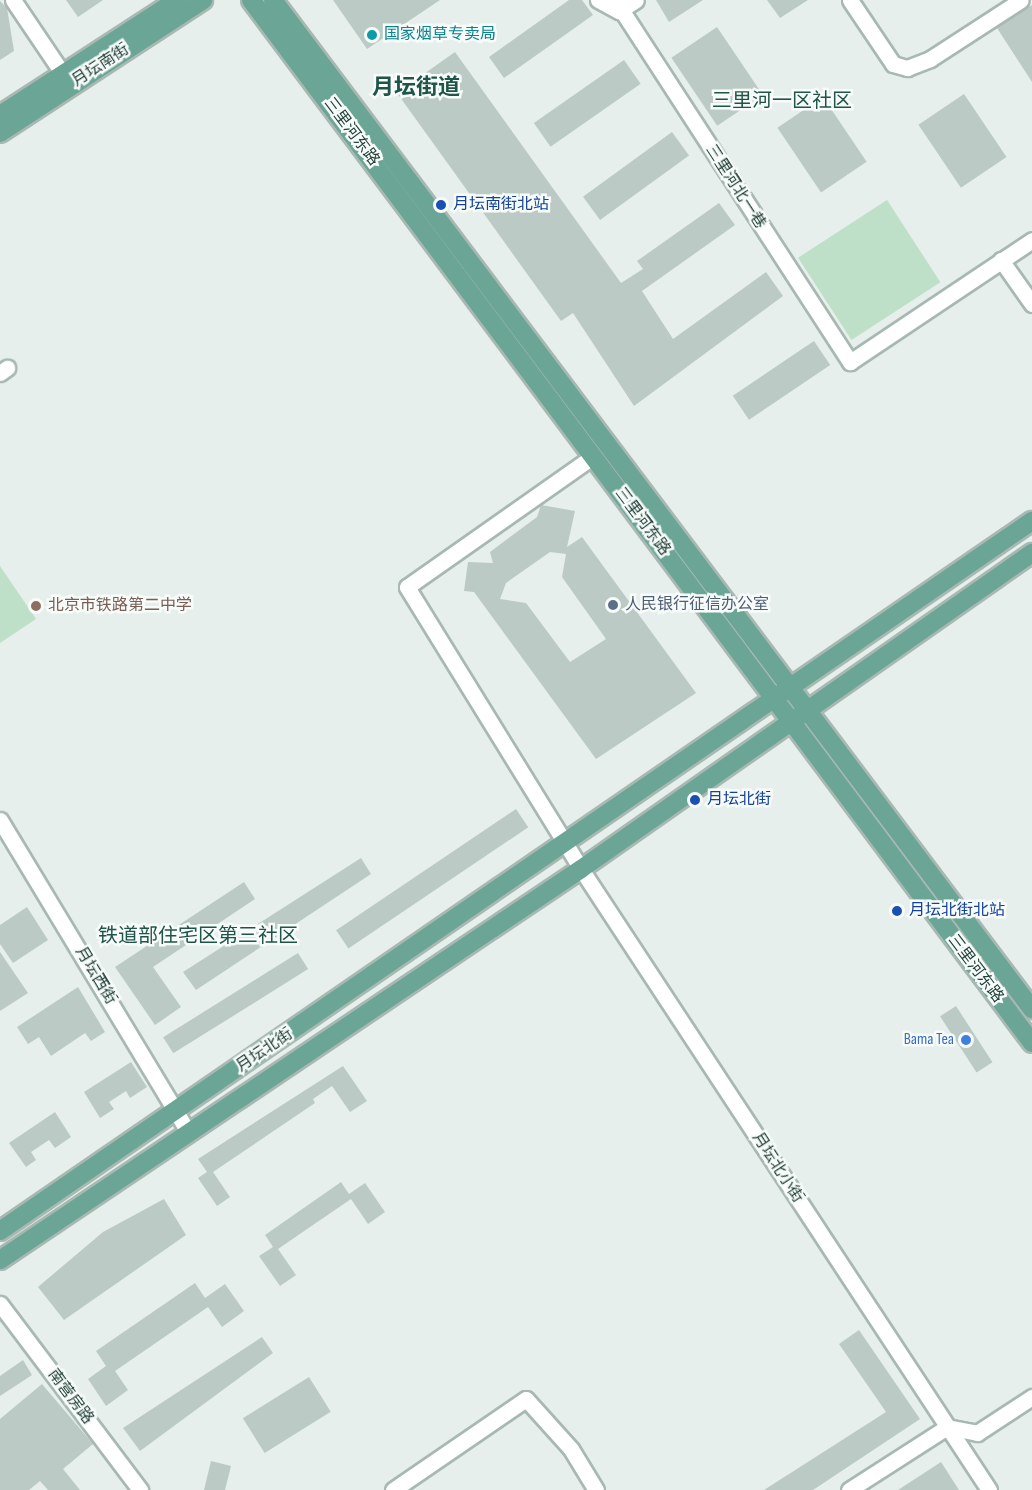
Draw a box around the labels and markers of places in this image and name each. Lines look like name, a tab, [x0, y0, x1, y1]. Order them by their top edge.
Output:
place label: 国家烟草专卖局	[384, 25, 496, 45]
marker: 国家烟草专卖局	[365, 28, 379, 42]
place label: 月坛南街北站	[453, 195, 549, 215]
marker: 月坛南街北站	[434, 198, 448, 212]
place label: 人民银行征信办公室	[625, 595, 769, 615]
place label: 北京市铁路第二中学	[48, 596, 192, 616]
marker: 人民银行征信办公室	[606, 598, 620, 612]
marker: 北京市铁路第二中学	[29, 599, 43, 613]
place label: 月坛北街	[707, 790, 771, 810]
marker: 月坛北街	[688, 793, 702, 807]
place label: 月坛北街北站	[909, 901, 1005, 921]
marker: 月坛北街北站	[890, 904, 904, 918]
place label: Bama Tea	[904, 1030, 954, 1050]
marker: Bama Tea	[959, 1033, 973, 1047]

